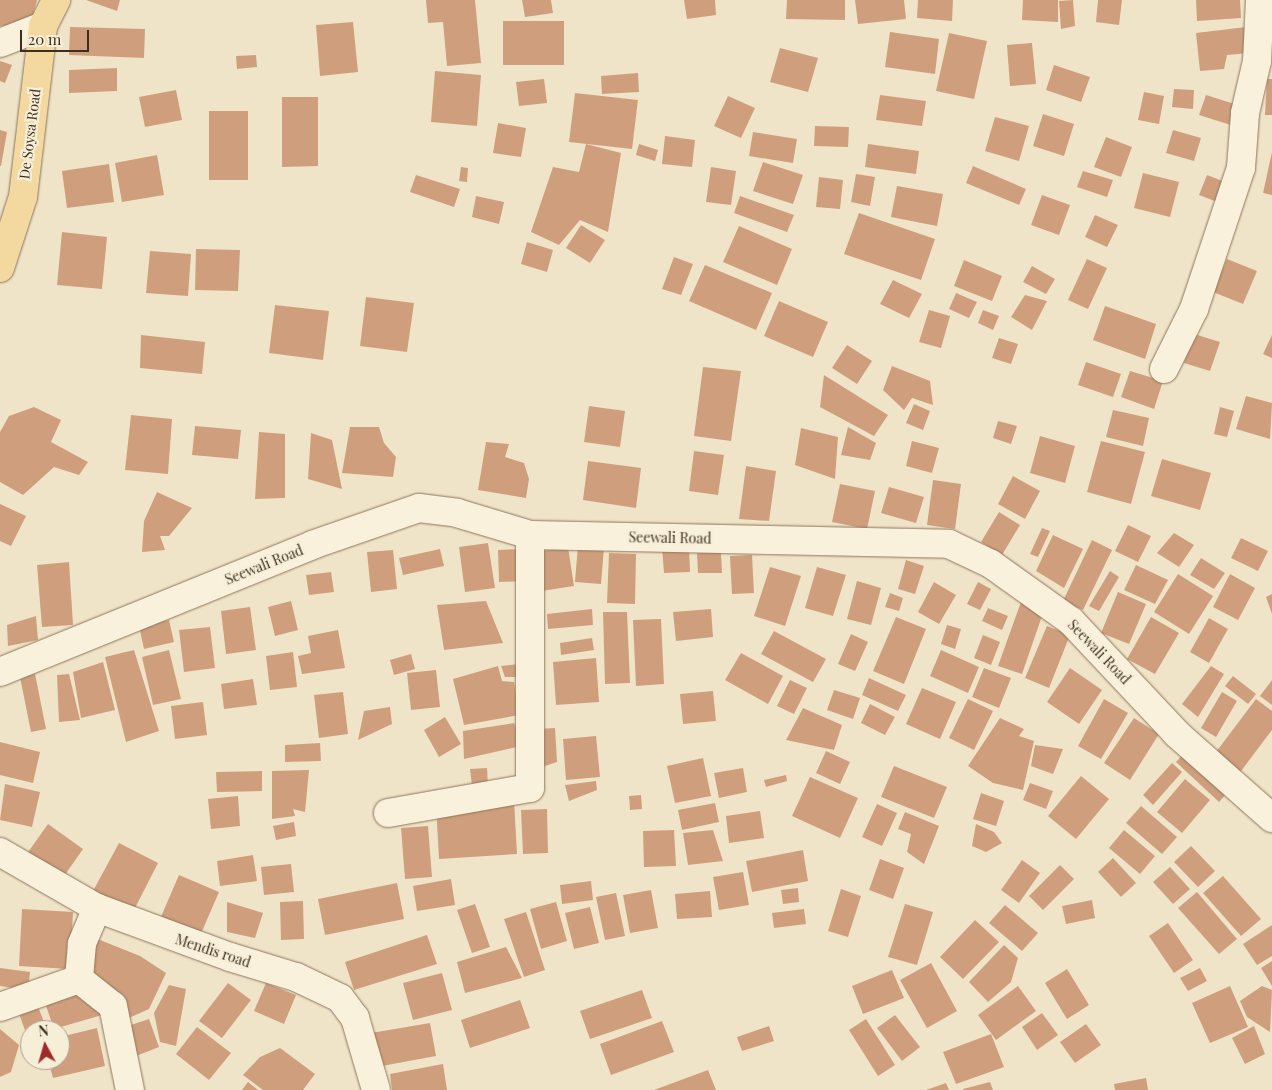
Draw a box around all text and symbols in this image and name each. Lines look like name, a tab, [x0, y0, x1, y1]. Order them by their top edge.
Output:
scale bar	[22, 20, 91, 52]
text: 20 m	[28, 29, 61, 49]
street label: De Soysa Road	[16, 88, 44, 180]
street label: Seewali Road	[628, 529, 712, 547]
street label: Seewali Road	[222, 542, 306, 588]
street label: Seewali Road	[1064, 616, 1134, 688]
street label: Mendis road	[173, 931, 253, 971]
north arrow	[20, 1020, 70, 1070]
text: N	[37, 1021, 49, 1041]

